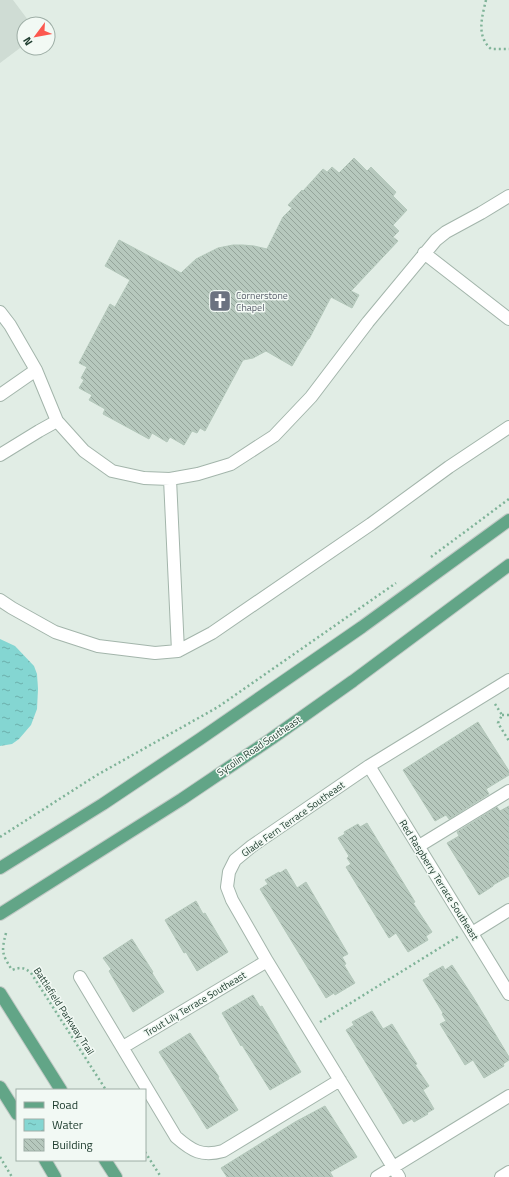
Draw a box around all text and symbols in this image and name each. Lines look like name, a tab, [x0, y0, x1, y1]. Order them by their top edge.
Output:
north arrow	[16, 16, 56, 56]
text: N	[19, 34, 36, 49]
church icon: Cornerstone Chapel	[207, 288, 233, 314]
place label: Cornerstone Chapel	[236, 288, 288, 315]
street label: Sycolin Road Southeast	[214, 712, 304, 780]
street label: Glade Fern Terrace Southeast	[238, 777, 348, 860]
street label: Red Raspberry Terrace Southeast	[396, 817, 483, 944]
street label: Battlefield Parkway Trail	[30, 964, 98, 1058]
street label: Trout Lily Terrace Southeast	[141, 967, 249, 1040]
legend	[16, 1089, 146, 1161]
text: Road	[52, 1095, 78, 1114]
text: Water	[52, 1115, 83, 1134]
text: Building	[52, 1135, 93, 1154]

